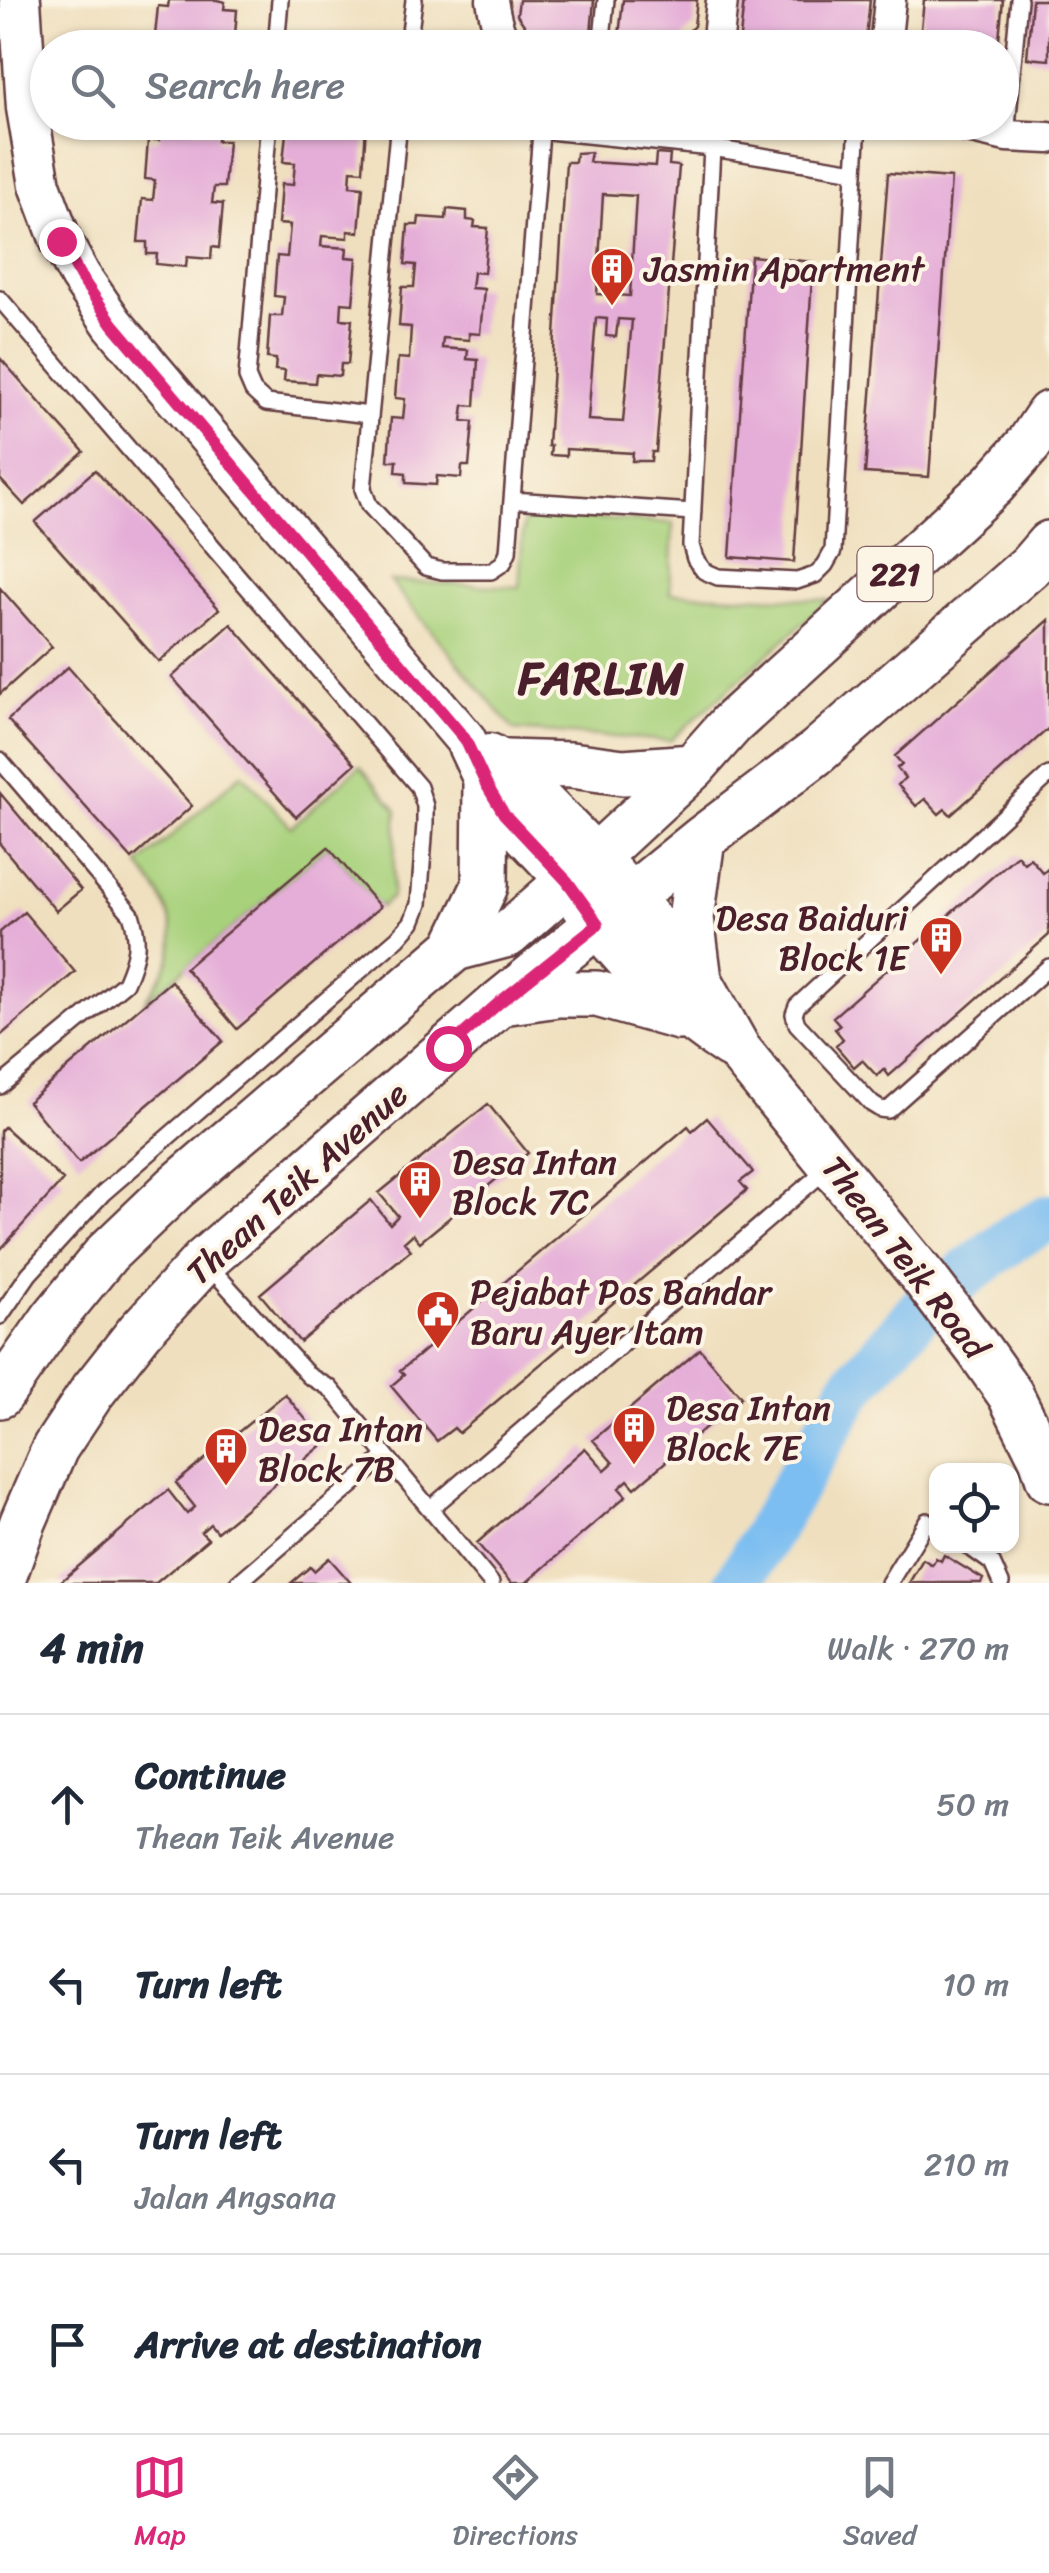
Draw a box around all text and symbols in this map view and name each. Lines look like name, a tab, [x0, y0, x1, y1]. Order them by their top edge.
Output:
search box	[30, 30, 1019, 140]
text: Search here	[145, 52, 345, 119]
icon: search	[65, 58, 120, 113]
route end	[39, 219, 85, 265]
place label: Jasmin Apartment	[643, 238, 926, 300]
building icon: Jasmin Apartment	[589, 246, 635, 307]
road number: 221	[858, 547, 932, 601]
district label: FARLIM	[517, 639, 686, 719]
place label: Desa Baiduri Block 1E	[715, 887, 911, 989]
building icon: Desa Baiduri Block 1E	[918, 915, 964, 976]
route start	[426, 1026, 472, 1072]
street label: Thean Teik Avenue	[171, 1065, 423, 1301]
place label: Desa Intan Block 7C	[452, 1131, 617, 1233]
street label: Thean Teik Road	[805, 1141, 1007, 1375]
building icon: Desa Intan Block 7C	[397, 1159, 443, 1220]
place label: Pejabat Pos Bandar Baru Ayer Itam	[470, 1261, 774, 1363]
public building icon: Pejabat Pos Bandar Baru Ayer Itam	[415, 1289, 461, 1350]
place label: Desa Intan Block 7E	[666, 1377, 831, 1479]
place label: Desa Intan Block 7B	[258, 1398, 423, 1500]
building icon: Desa Intan Block 7E	[611, 1405, 657, 1466]
building icon: Desa Intan Block 7B	[203, 1426, 249, 1487]
map controls	[929, 1463, 1019, 1553]
button: locate	[929, 1463, 1019, 1553]
text: 4 min	[40, 1611, 144, 1685]
text: Walk · 270 m	[827, 1620, 1009, 1677]
text: Continue	[135, 1742, 286, 1809]
text: 50 m	[936, 1776, 1009, 1833]
icon: ahead	[40, 1777, 95, 1832]
text: Thean Teik Avenue	[135, 1809, 395, 1866]
text: Turn left	[135, 1951, 281, 2018]
text: 10 m	[942, 1956, 1009, 2013]
icon: left	[40, 1957, 95, 2012]
text: Turn left	[135, 2102, 281, 2169]
text: 210 m	[924, 2136, 1009, 2193]
icon: left	[40, 2137, 95, 2192]
text: Jalan Angsana	[135, 2169, 336, 2226]
text: Arrive at destination	[135, 2311, 482, 2378]
icon: arrive	[40, 2317, 95, 2372]
tab: Map	[132, 2450, 187, 2559]
tab: Directions	[452, 2450, 578, 2559]
tab: Saved	[843, 2450, 917, 2559]

